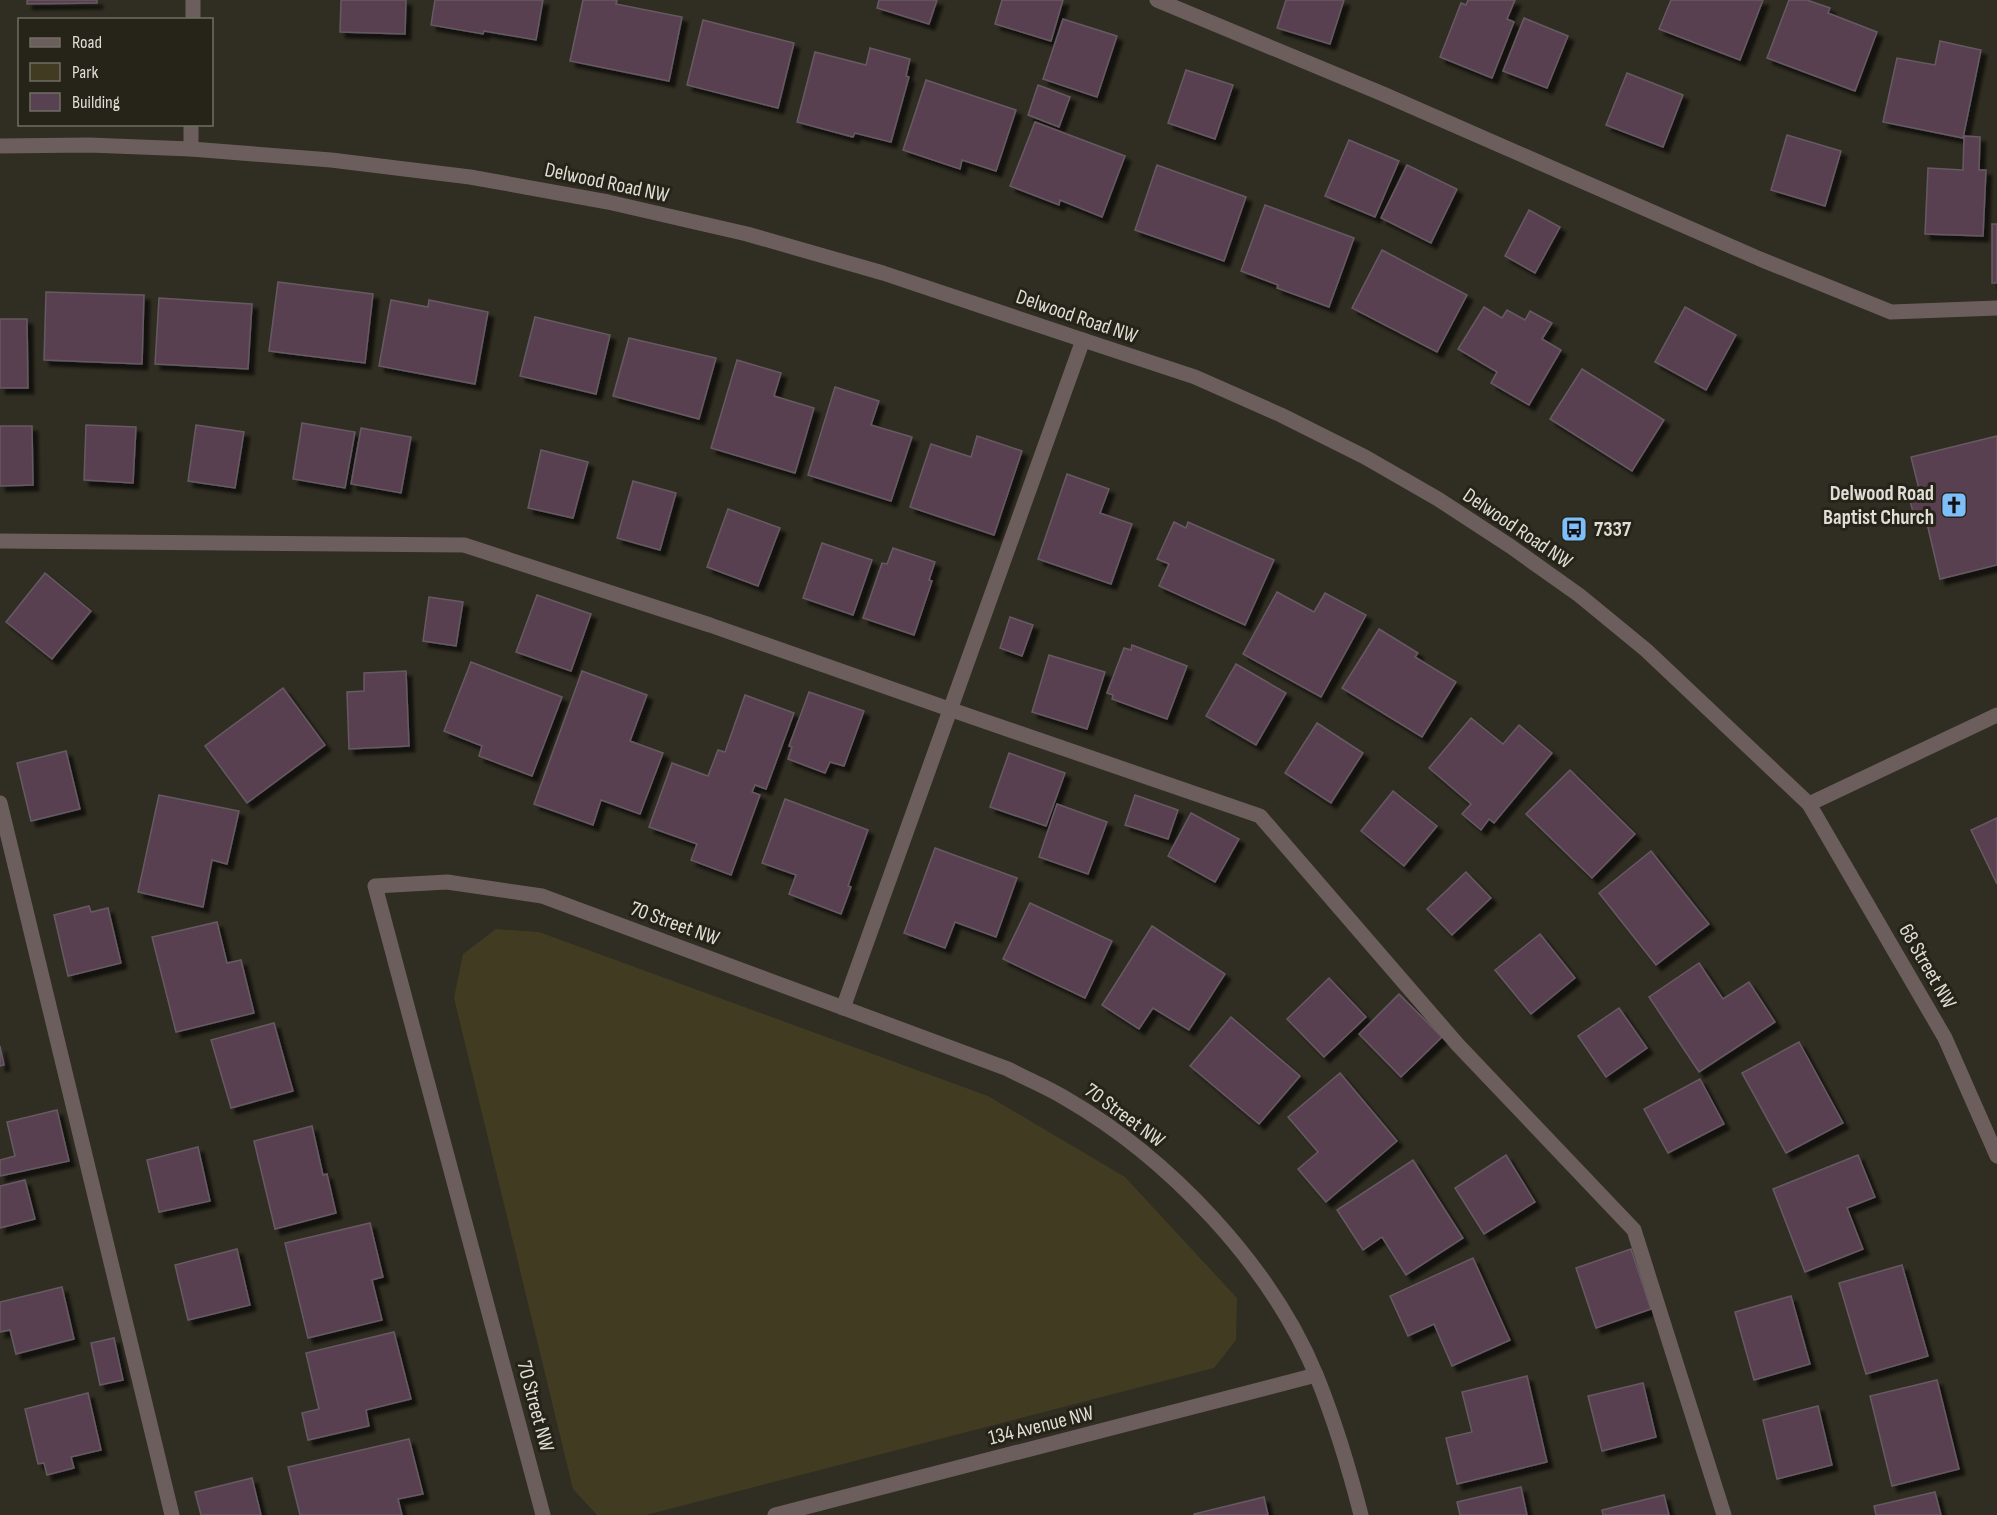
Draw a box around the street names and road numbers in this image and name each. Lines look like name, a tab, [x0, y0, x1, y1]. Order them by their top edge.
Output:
street label: Delwood Road NW	[542, 157, 672, 208]
street label: Delwood Road NW	[1013, 284, 1141, 349]
street label: Delwood Road NW	[1458, 483, 1577, 574]
street label: 70 Street NW	[627, 896, 723, 951]
street label: 68 Street NW	[1893, 919, 1962, 1013]
street label: 70 Street NW	[1080, 1078, 1170, 1153]
street label: 70 Street NW	[511, 1358, 560, 1455]
street label: 134 Avenue NW	[986, 1400, 1097, 1451]

